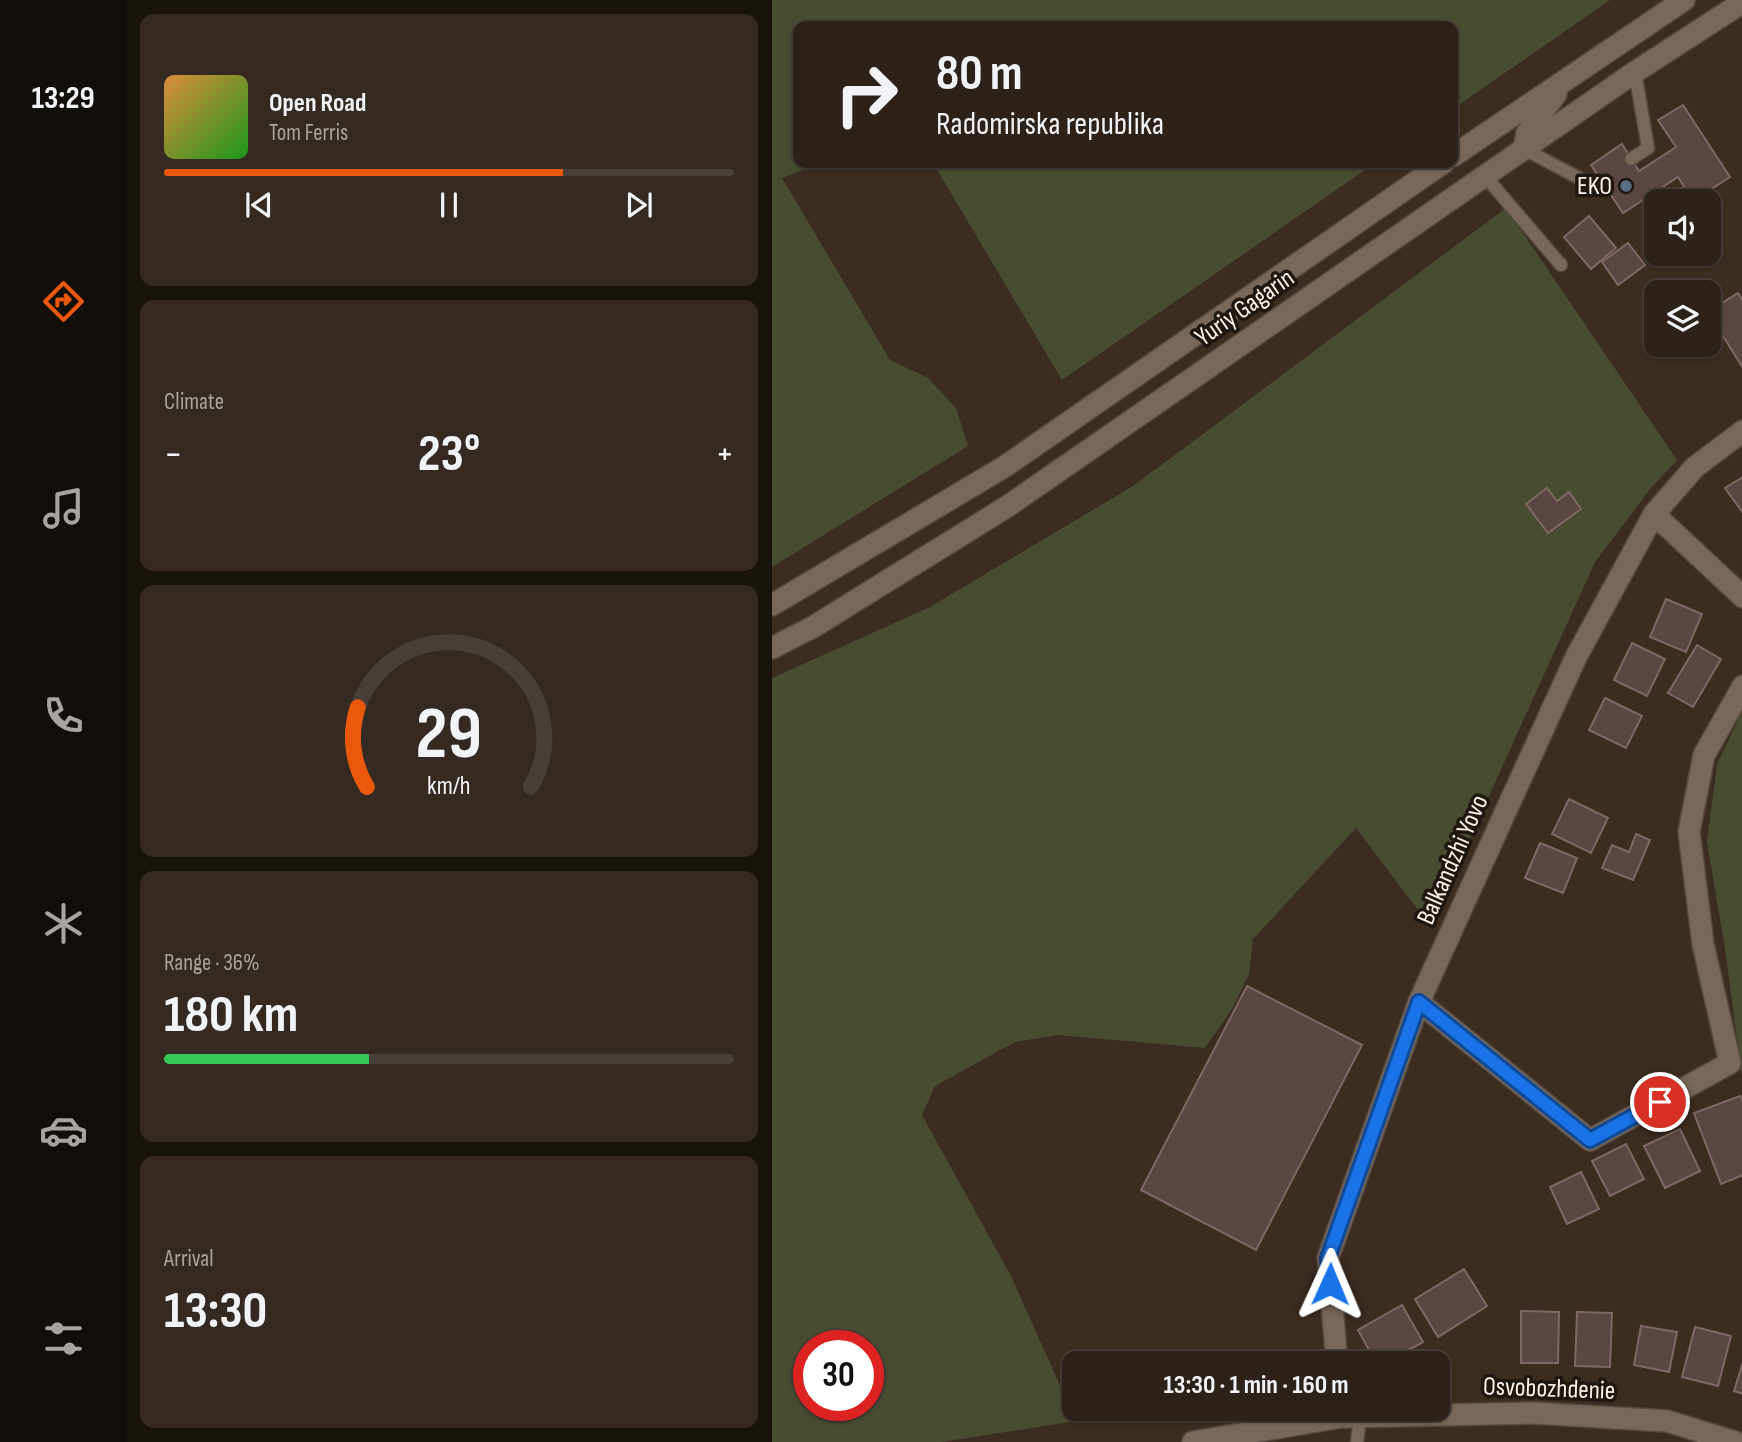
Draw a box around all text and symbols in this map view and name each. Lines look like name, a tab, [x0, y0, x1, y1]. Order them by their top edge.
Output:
text: 80 m	[936, 45, 1023, 104]
icon: right	[821, 49, 912, 140]
text: 13:29	[31, 79, 95, 118]
text: Open Road	[269, 88, 366, 119]
text: Radomirska republika	[936, 105, 1164, 144]
text: Tom Ferris	[269, 119, 348, 147]
place label: EKO	[1577, 171, 1612, 202]
marker: EKO	[1618, 178, 1634, 194]
icon: previous	[240, 186, 278, 224]
icon: pause	[430, 186, 468, 224]
icon: next	[620, 186, 658, 224]
map controls	[1644, 189, 1721, 357]
button: sound	[1644, 189, 1721, 266]
street label: Yuriy Gagarin	[1190, 263, 1300, 353]
icon: directions	[39, 277, 88, 326]
button: layers	[1644, 280, 1721, 357]
text: Climate	[164, 388, 224, 416]
text: 23°	[418, 423, 480, 486]
text: −	[164, 432, 183, 477]
text: +	[715, 432, 734, 477]
icon: music	[39, 484, 88, 533]
icon: phone	[39, 691, 88, 740]
text: 29	[416, 691, 482, 779]
text: km/h	[427, 771, 471, 802]
street label: Balkandzhi Yovo	[1411, 790, 1495, 930]
icon: climate	[39, 899, 88, 948]
text: Range · 36%	[164, 949, 260, 977]
text: 180 km	[164, 984, 298, 1047]
pin	[1630, 1072, 1690, 1132]
icon: arrive	[1641, 1083, 1679, 1121]
icon: car	[39, 1106, 88, 1155]
text: Arrival	[164, 1245, 213, 1273]
position arrow	[1293, 1247, 1367, 1321]
text: 13:30	[164, 1280, 267, 1343]
icon: filters	[39, 1314, 88, 1363]
speed limit sign: 30	[793, 1330, 884, 1421]
text: 13:30 · 1 min · 160 m	[1164, 1370, 1348, 1401]
street label: Osvobozhdenie	[1482, 1371, 1616, 1407]

